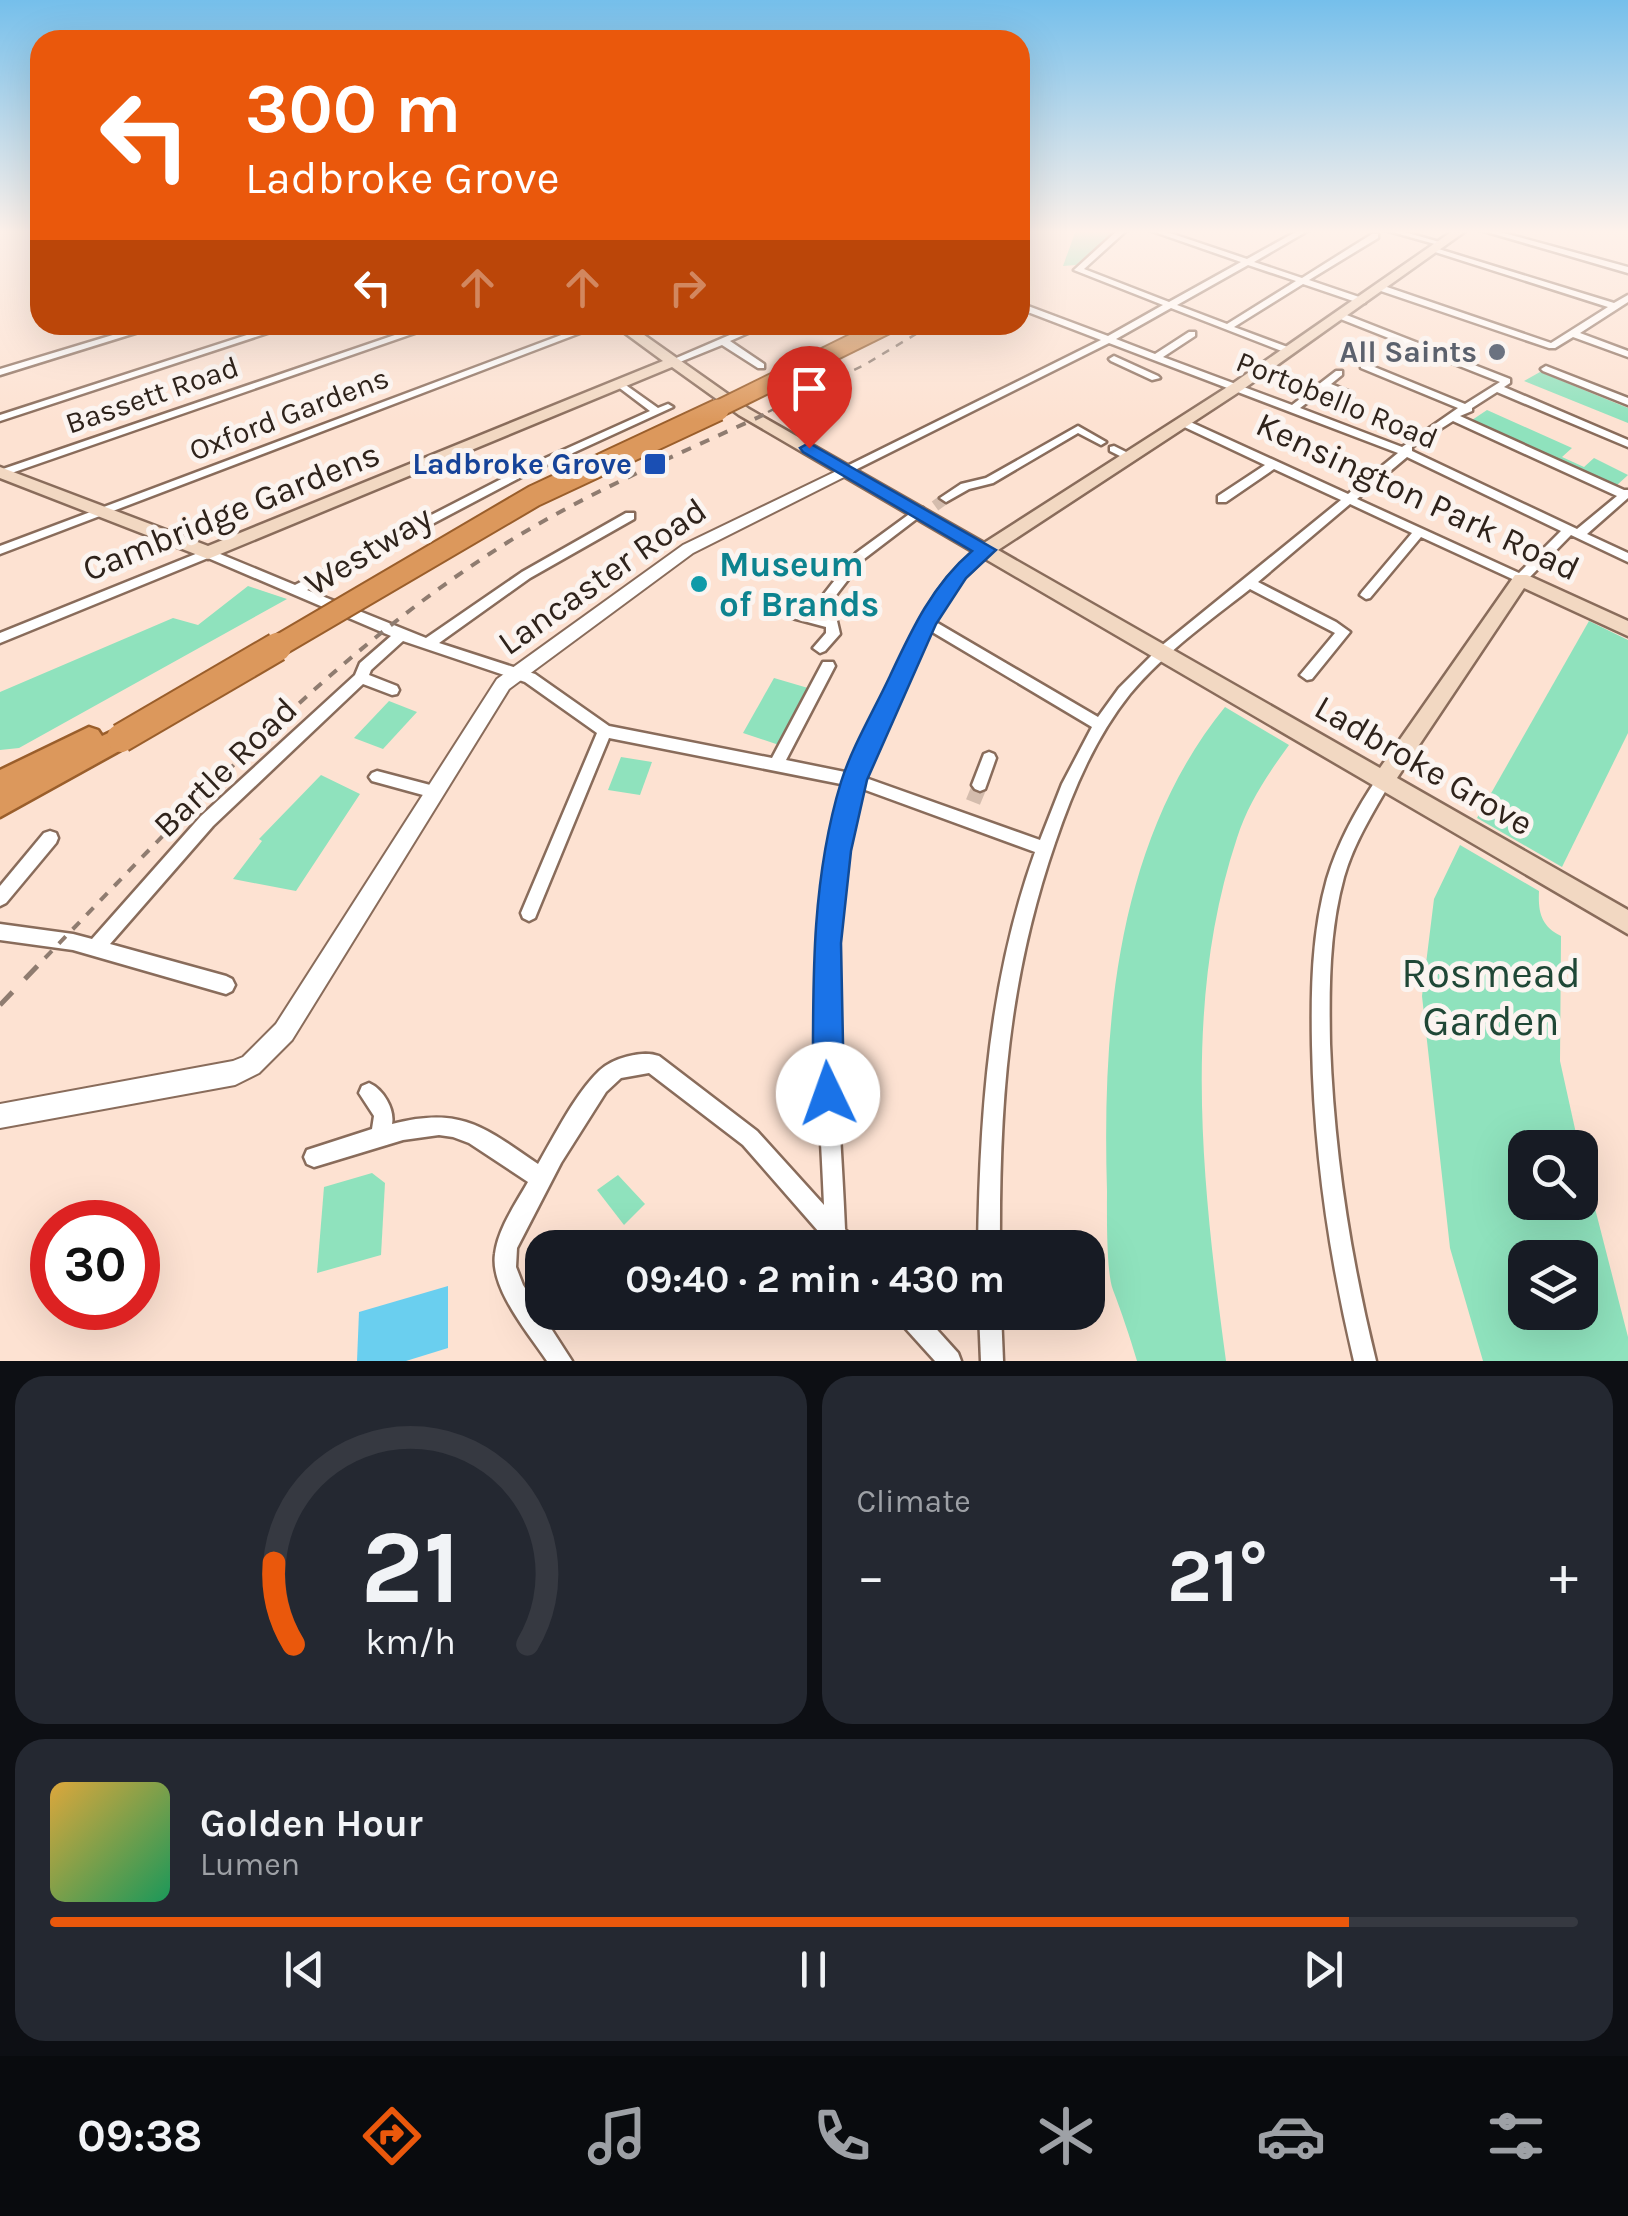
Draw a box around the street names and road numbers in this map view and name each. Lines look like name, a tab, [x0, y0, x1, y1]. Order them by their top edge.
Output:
street label: Portobello Road	[1231, 343, 1443, 457]
street label: Bassett Road	[61, 349, 243, 441]
street label: Oxford Gardens	[184, 359, 394, 469]
street label: Kensington Park Road	[1250, 404, 1586, 589]
street label: Cambridge Gardens	[77, 433, 386, 590]
street label: Lancaster Road	[490, 489, 714, 664]
street label: Westway	[297, 497, 439, 604]
street label: Ladbroke Grove	[1308, 686, 1540, 844]
street label: Bartle Road	[145, 689, 306, 846]

